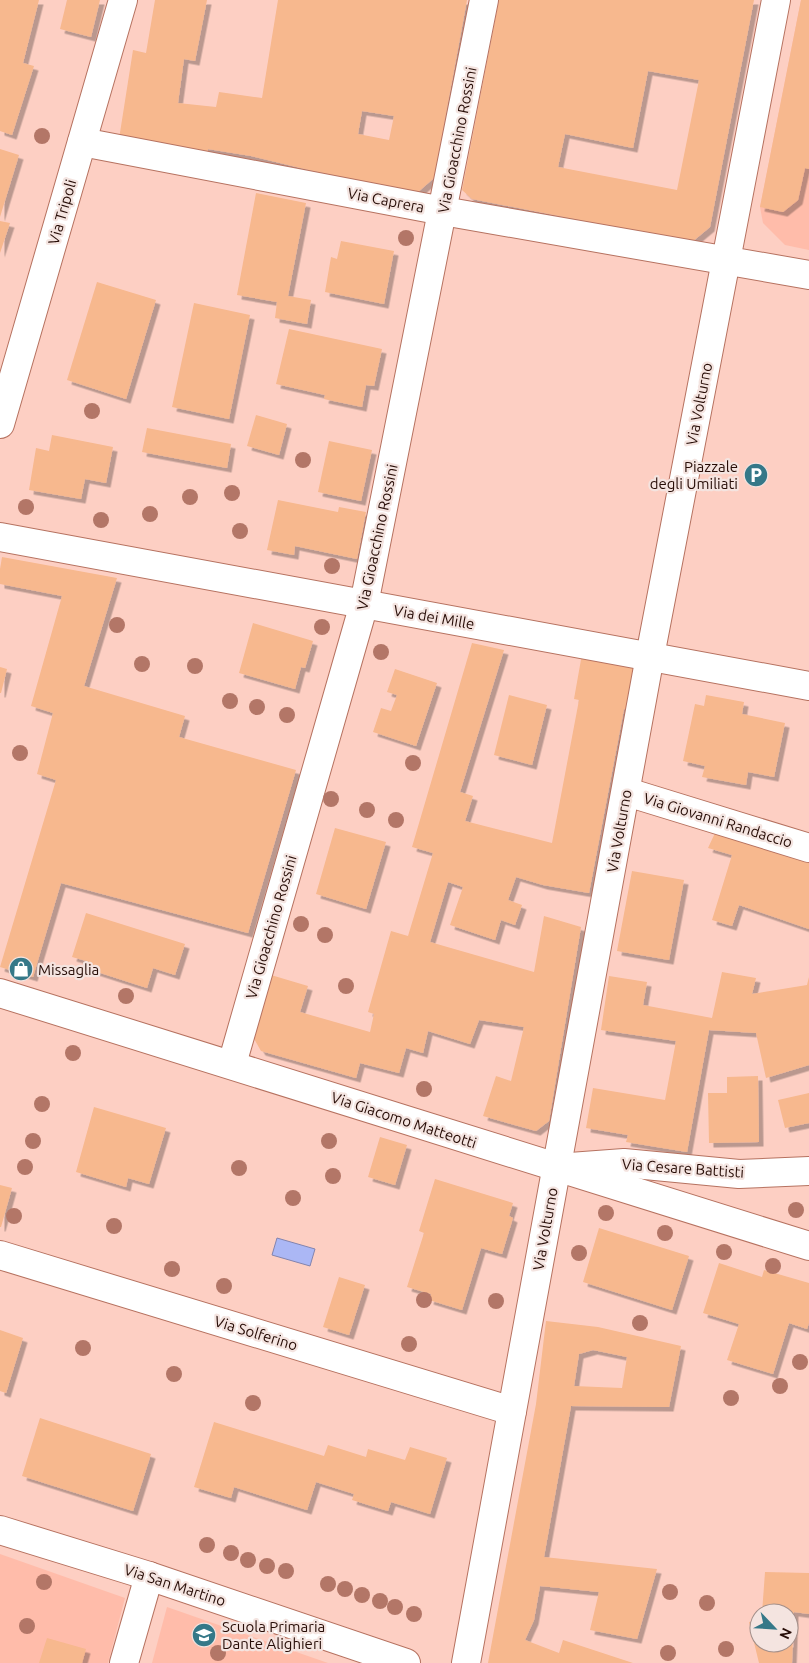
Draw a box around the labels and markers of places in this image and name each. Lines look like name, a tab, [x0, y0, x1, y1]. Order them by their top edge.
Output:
place label: Piazzale degli Umiliati	[650, 458, 738, 492]
parking icon: Piazzale degli Umiliati	[743, 462, 769, 488]
shop icon: Missaglia	[8, 956, 34, 982]
place label: Missaglia	[38, 961, 99, 978]
place label: Scuola Primaria Dante Alighieri	[222, 1618, 325, 1652]
school or university icon: Scuola Primaria Dante Alighieri	[191, 1622, 217, 1648]

